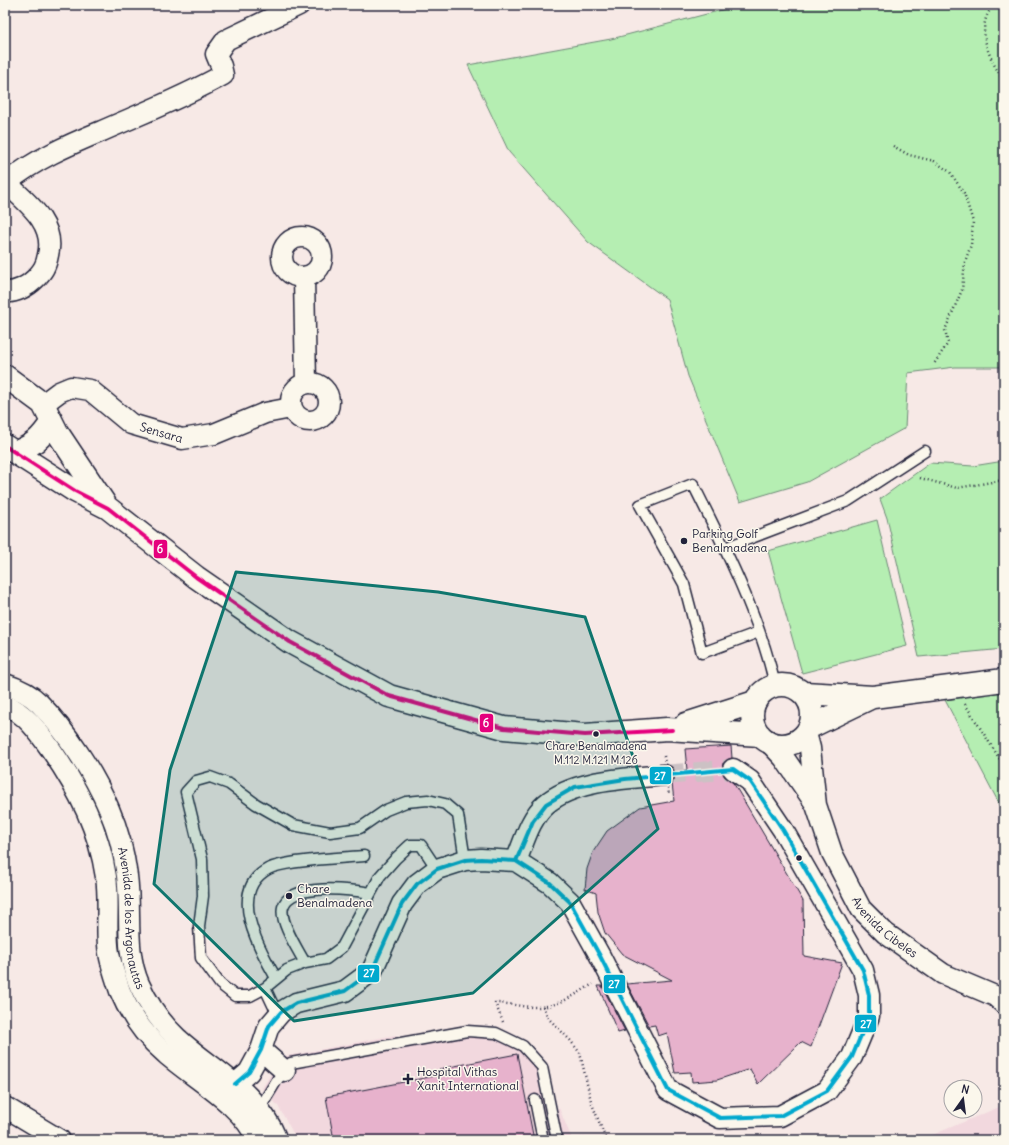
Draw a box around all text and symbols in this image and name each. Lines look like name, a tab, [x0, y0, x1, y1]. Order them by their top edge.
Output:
street label: Sensara	[138, 419, 185, 446]
place label: Parking Golf Benalmadena	[692, 526, 768, 555]
marker: Parking Golf Benalmadena	[679, 536, 689, 546]
line badge: 6	[153, 539, 168, 559]
text: 6	[157, 542, 163, 556]
line badge: 6	[479, 713, 494, 733]
text: 6	[483, 716, 489, 730]
marker: Chare Benalmadena M.112 M.121 M.126	[591, 729, 601, 739]
place label: Chare Benalmadena M.112 M.121 M.126	[545, 739, 647, 767]
line badge: 27	[649, 766, 672, 785]
text: 27	[654, 769, 666, 783]
street label: Avenida de los Argonautas	[115, 845, 148, 991]
unlabelled marker	[794, 853, 804, 863]
place label: Chare Benalmadena	[297, 881, 373, 910]
marker: Chare Benalmadena	[284, 891, 294, 901]
street label: Avenida Cibeles	[849, 894, 921, 961]
line badge: 27	[357, 964, 380, 983]
text: 27	[363, 966, 375, 980]
line badge: 27	[603, 974, 626, 994]
text: 27	[608, 977, 620, 991]
line badge: 27	[854, 1014, 877, 1033]
text: 27	[860, 1017, 872, 1031]
place label: Hospital Vithas Xanit International	[417, 1064, 519, 1093]
marker: Hospital Vithas Xanit International	[402, 1073, 414, 1085]
north arrow	[943, 1079, 983, 1119]
text: N	[960, 1082, 971, 1097]

